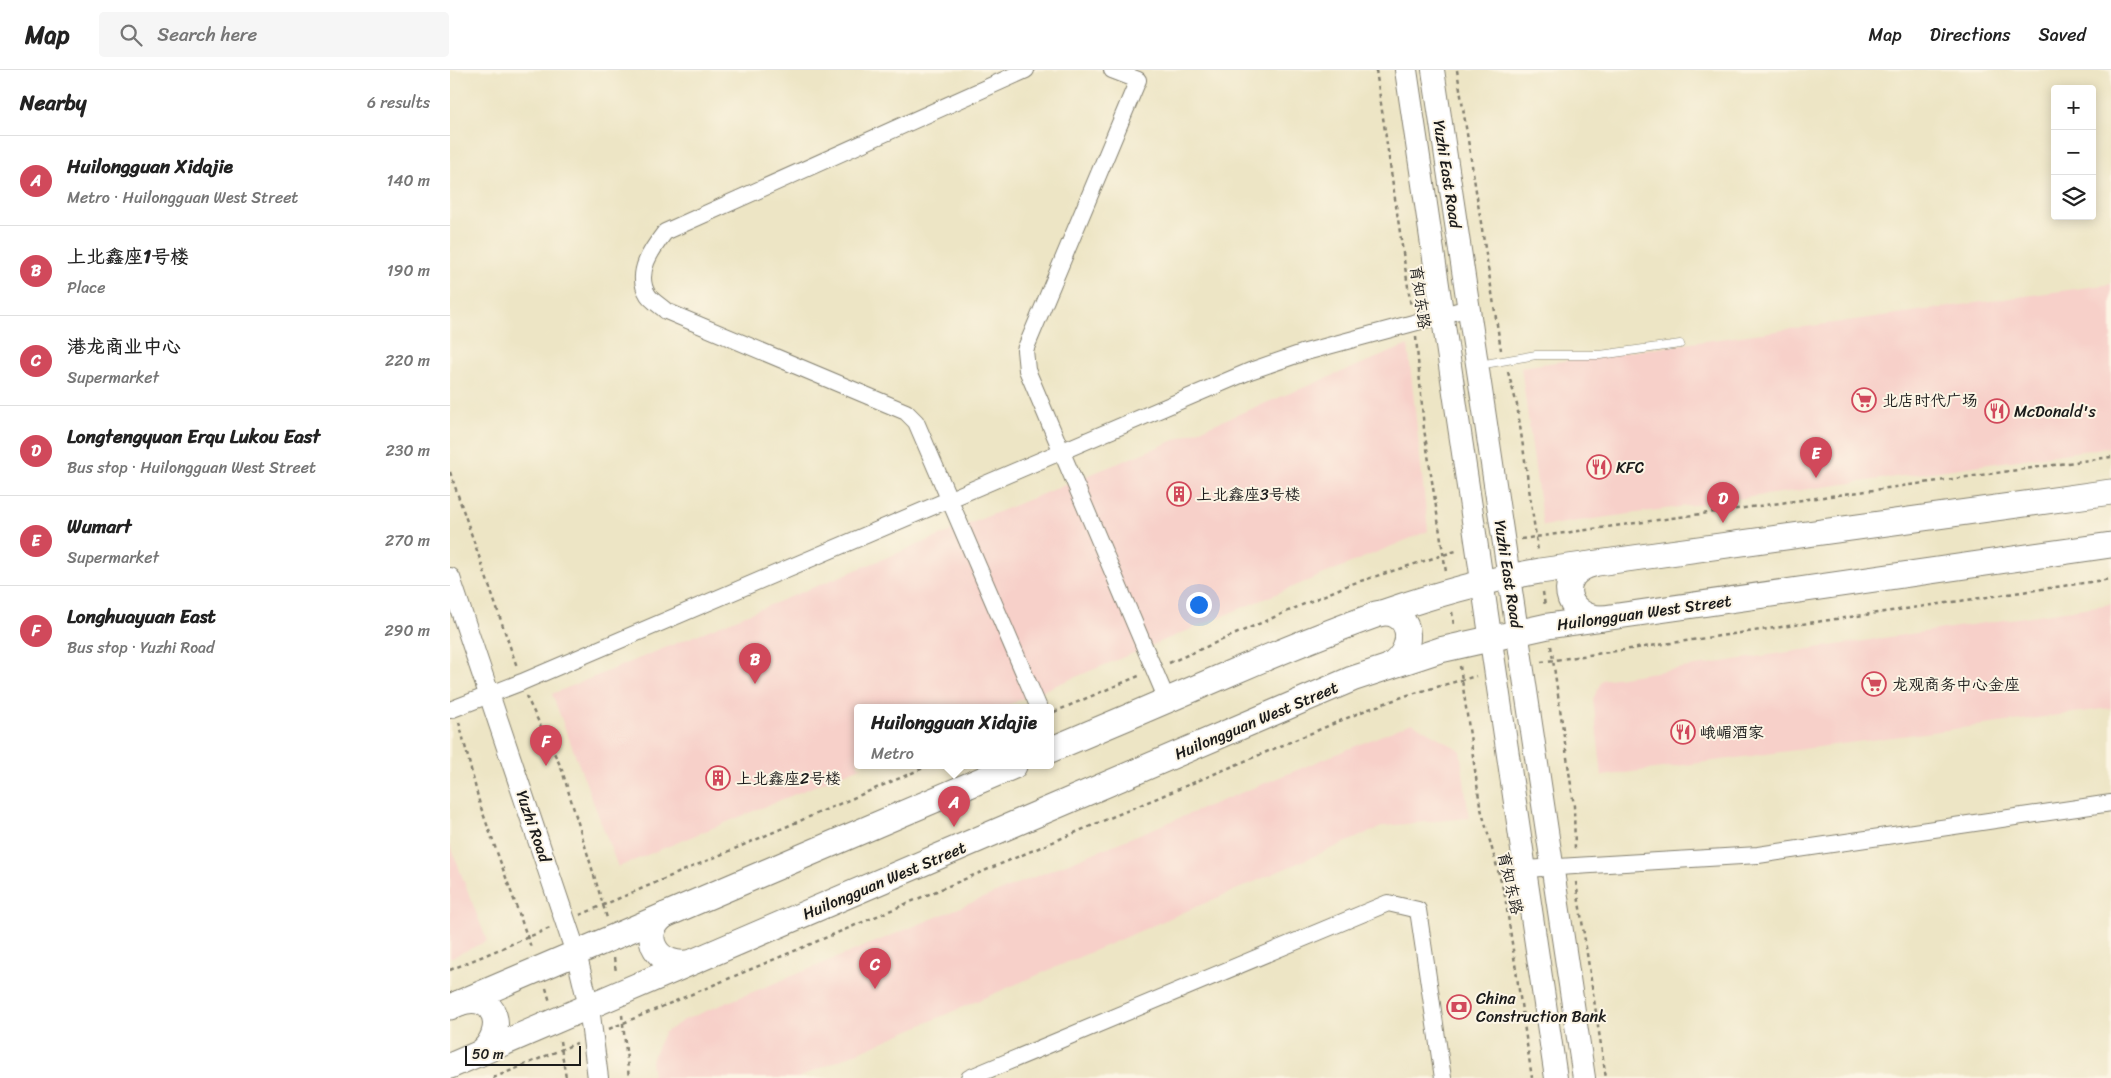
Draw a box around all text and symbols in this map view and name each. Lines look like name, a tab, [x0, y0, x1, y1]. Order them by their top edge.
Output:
search box	[99, 12, 449, 57]
text: Map	[25, 14, 69, 56]
text: Search here	[157, 18, 257, 51]
text: Map	[1869, 19, 1902, 51]
text: Directions	[1930, 19, 2011, 51]
text: Saved	[2039, 19, 2086, 51]
icon: search	[117, 21, 145, 49]
text: Nearby	[20, 84, 86, 122]
map controls	[2051, 85, 2096, 220]
button: +	[2051, 85, 2096, 130]
text: 6 results	[367, 88, 430, 117]
street label: Yuzhi East Road	[1425, 118, 1471, 232]
button: −	[2051, 130, 2096, 175]
text: Huilongguan Xidajie	[67, 150, 233, 183]
text: A	[31, 166, 41, 195]
text: 140 m	[387, 166, 430, 195]
button: layers	[2051, 175, 2096, 220]
text: Metro · Huilongguan West Street	[67, 183, 298, 212]
text: 上北鑫座1号楼	[67, 240, 189, 273]
text: B	[31, 256, 41, 285]
text: 190 m	[387, 256, 430, 285]
street label: 育知东路	[1402, 263, 1439, 331]
text: Place	[67, 273, 106, 302]
text: 港龙商业中心	[67, 330, 181, 363]
text: C	[31, 346, 41, 375]
text: 220 m	[385, 346, 430, 375]
text: Supermarket	[67, 363, 159, 392]
place label: 北店时代广场	[1882, 386, 1978, 415]
supermarket icon: 北店时代广场	[1851, 387, 1877, 413]
place label: McDonald's	[2014, 397, 2096, 426]
restaurant icon: McDonald's	[1984, 398, 2010, 424]
text: Longtengyuan Erqu Lukou East	[67, 420, 320, 453]
text: D	[31, 436, 41, 465]
text: 230 m	[385, 436, 430, 465]
pin: E	[1800, 437, 1832, 478]
text: Bus stop · Huilongguan West Street	[67, 453, 316, 482]
place label: KFC	[1616, 453, 1644, 482]
restaurant icon: KFC	[1586, 454, 1612, 480]
place label: 上北鑫座3号楼	[1196, 480, 1301, 509]
building icon: 上北鑫座3号楼	[1166, 481, 1192, 507]
pin: D	[1707, 482, 1739, 523]
text: Wumart	[67, 510, 131, 543]
street label: Yuzhi East Road	[1486, 518, 1532, 632]
text: E	[32, 526, 40, 555]
text: 270 m	[385, 526, 430, 555]
text: Supermarket	[67, 543, 159, 572]
street label: Huilongguan West Street	[1555, 586, 1733, 639]
your location	[1186, 592, 1212, 618]
text: Longhuayuan East	[67, 600, 216, 633]
text: F	[32, 616, 40, 645]
text: 290 m	[384, 616, 430, 645]
text: Bus stop · Yuzhi Road	[67, 633, 215, 662]
pin: B	[739, 643, 771, 684]
place label: 龙观商务中心金座	[1892, 670, 2020, 699]
supermarket icon: 龙观商务中心金座	[1861, 671, 1887, 697]
street label: Huilongguan West Street	[1170, 673, 1343, 768]
popup	[854, 704, 1054, 769]
text: Huilongguan Xidajie	[871, 706, 1037, 739]
place label: 峨嵋酒家	[1700, 718, 1764, 747]
restaurant icon: 峨嵋酒家	[1670, 719, 1696, 745]
pin: F	[530, 725, 562, 766]
text: Metro	[871, 739, 914, 768]
place label: 上北鑫座2号楼	[736, 764, 841, 793]
building icon: 上北鑫座2号楼	[705, 765, 731, 791]
street label: Yuzhi Road	[508, 786, 560, 868]
pin: A	[938, 786, 970, 827]
street label: Huilongguan West Street	[798, 833, 971, 928]
street label: 育知东路	[1489, 849, 1532, 918]
pin: C	[859, 948, 891, 989]
place label: China Construction Bank	[1476, 984, 1607, 1031]
bank icon: China Construction Bank	[1446, 994, 1472, 1020]
text: 50 m	[472, 1042, 504, 1067]
scale bar	[465, 1043, 581, 1066]

